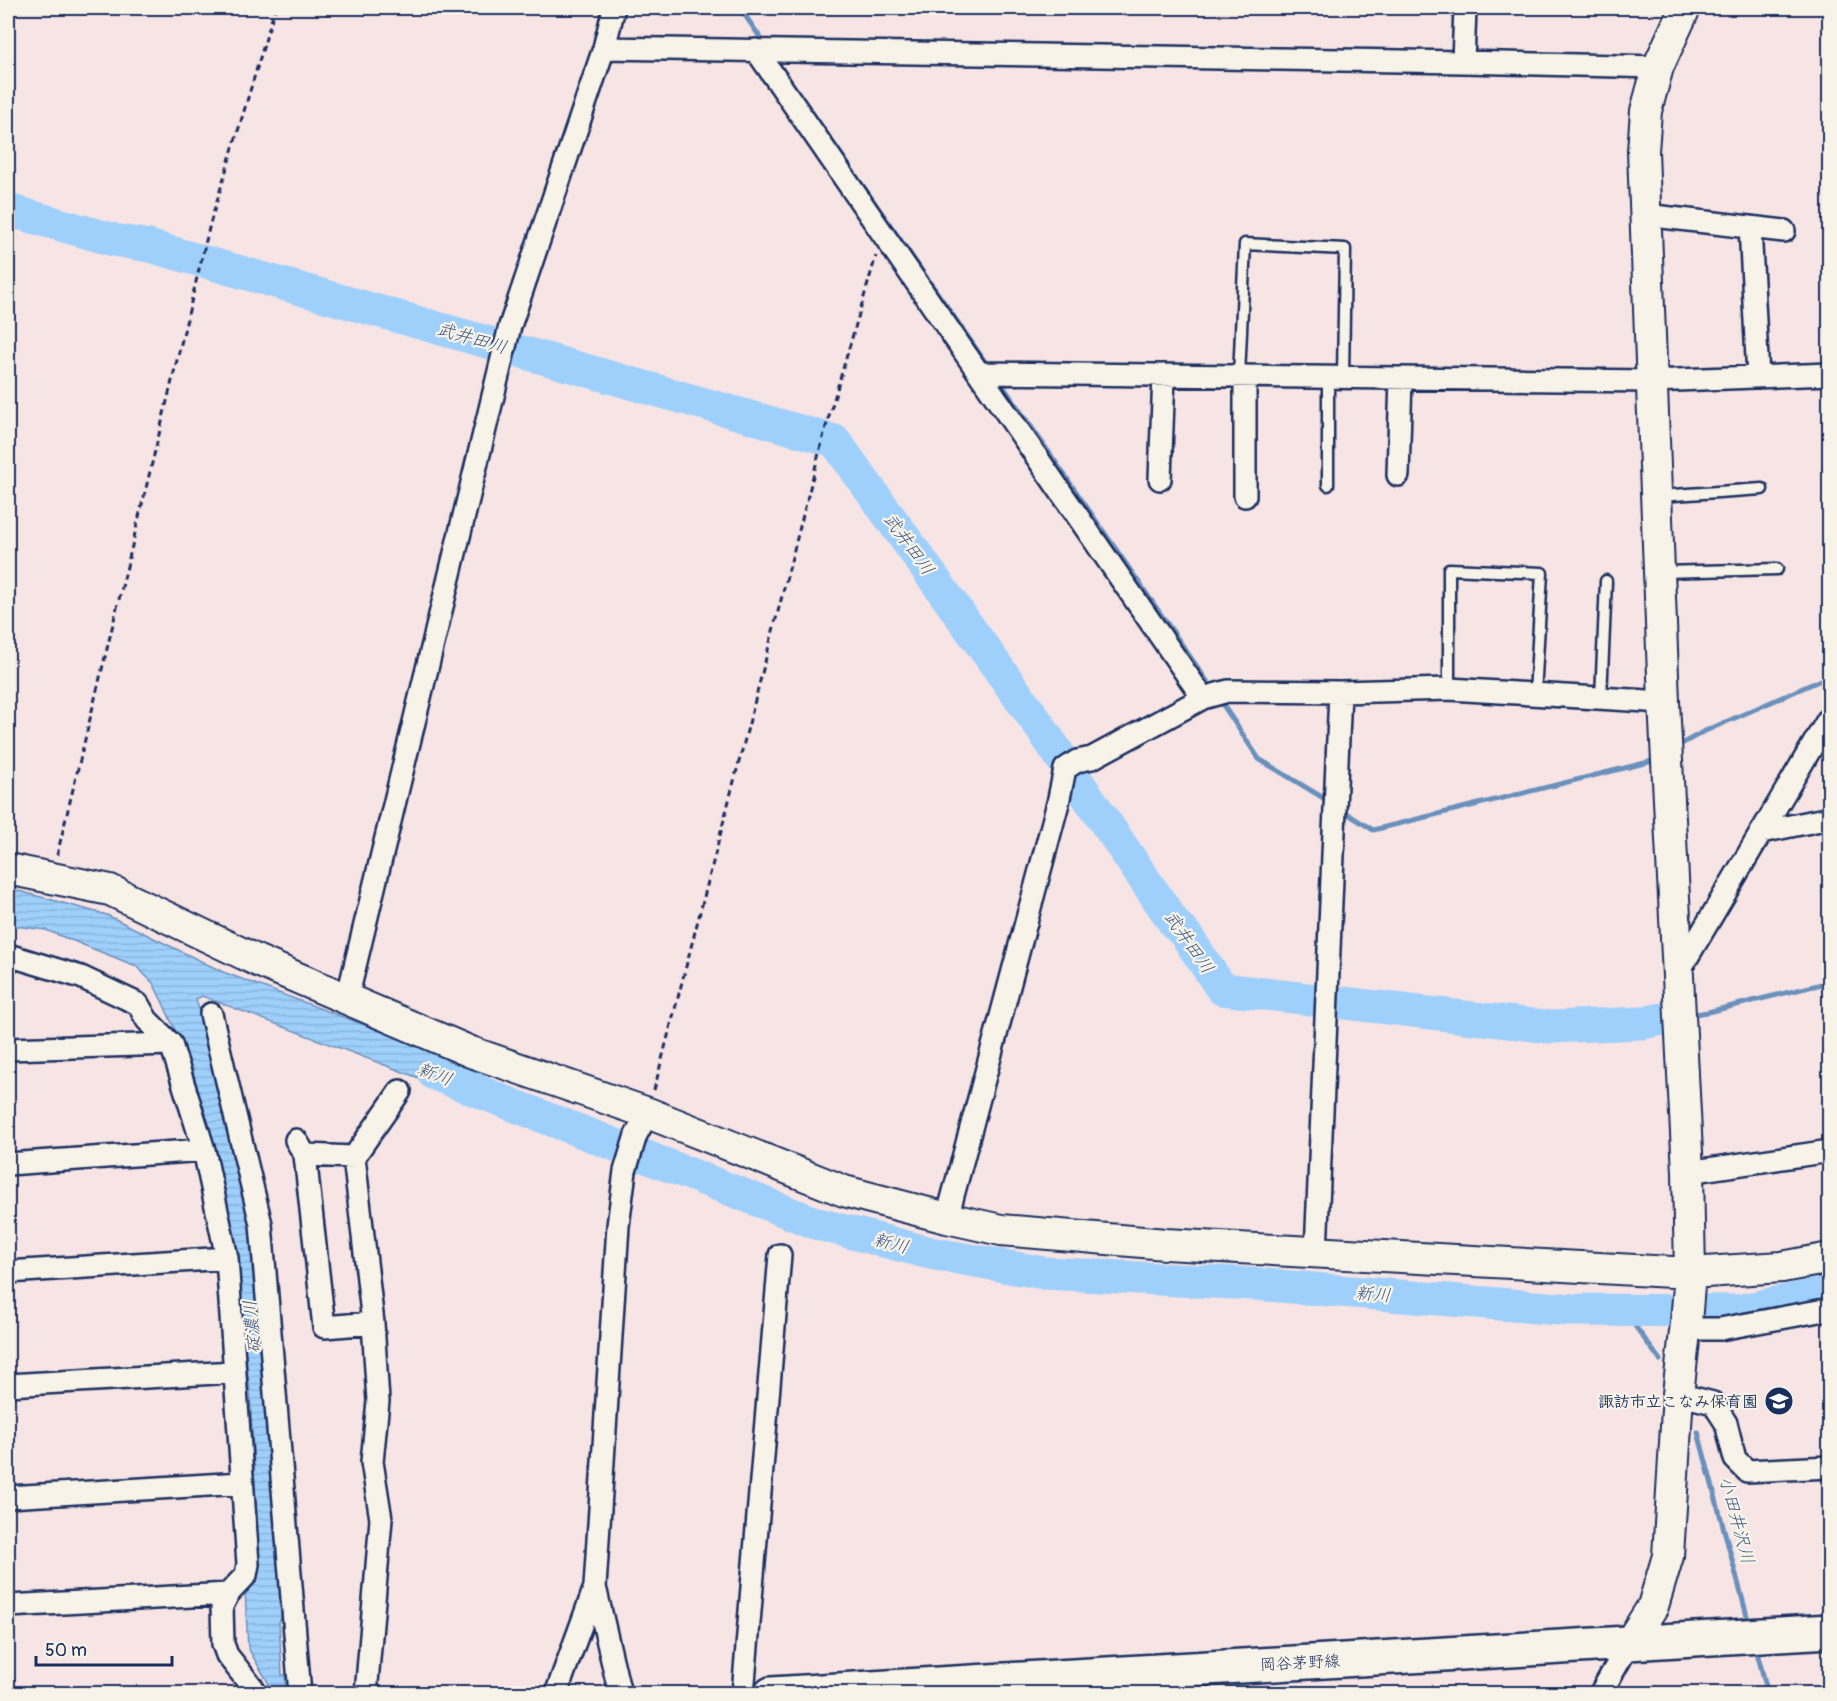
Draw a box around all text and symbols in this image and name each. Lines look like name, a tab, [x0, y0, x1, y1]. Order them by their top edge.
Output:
water label: 武井田川	[434, 318, 510, 359]
water label: 武井田川	[878, 508, 939, 580]
water label: 武井田川	[1159, 906, 1219, 978]
water label: 新川	[414, 1057, 456, 1092]
water label: 新川	[871, 1228, 911, 1259]
water label: 新川	[1354, 1281, 1392, 1308]
water label: 碇濃川	[239, 1299, 266, 1355]
school or university icon: 諏訪市立こなみ保育園	[1763, 1385, 1795, 1417]
place label: 諏訪市立こなみ保育園	[1598, 1392, 1758, 1412]
water label: 小田井沢川	[1714, 1474, 1759, 1567]
scale bar	[36, 1629, 172, 1667]
text: 50 m	[45, 1639, 87, 1662]
street label: 岡谷茅野線	[1260, 1651, 1341, 1675]

